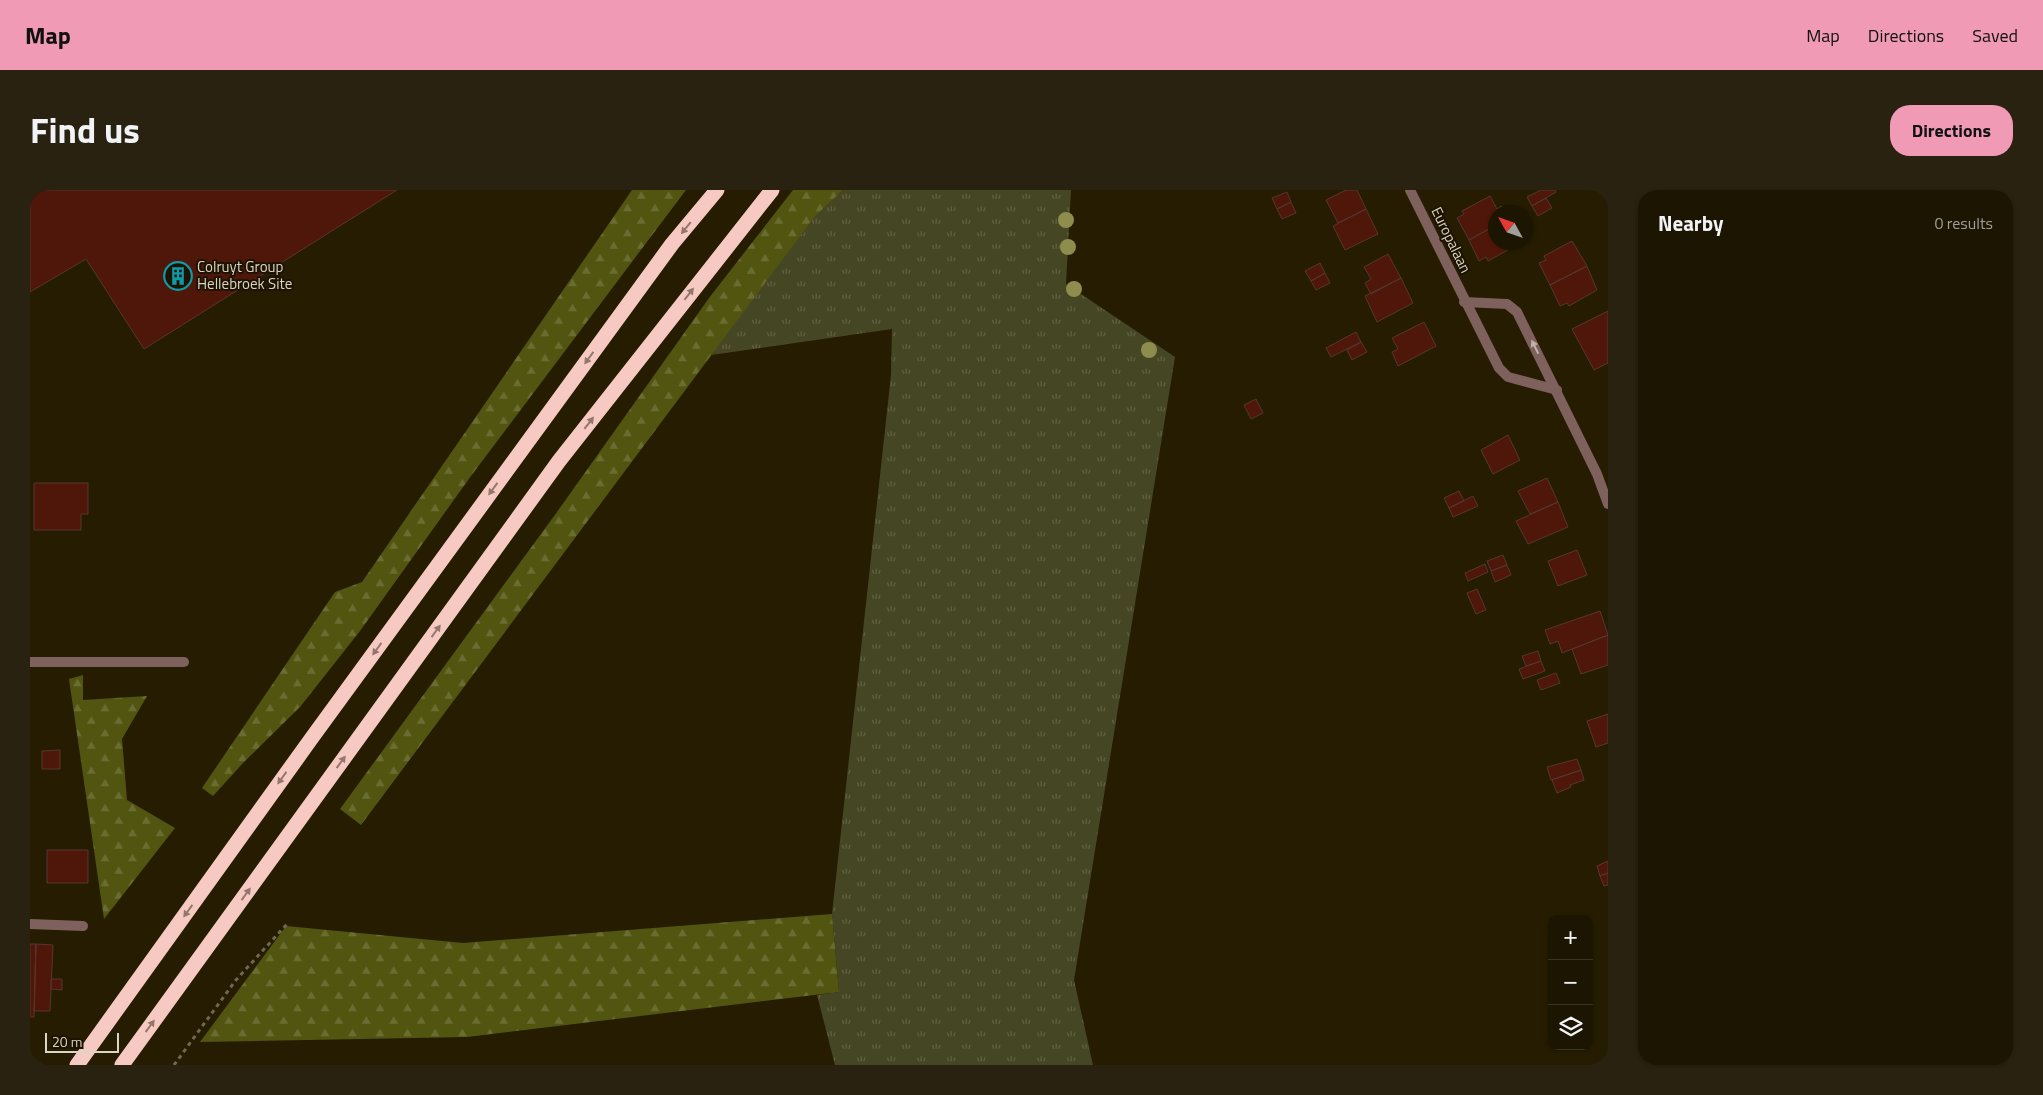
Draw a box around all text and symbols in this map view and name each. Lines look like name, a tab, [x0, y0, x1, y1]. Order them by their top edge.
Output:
text: Map	[25, 17, 71, 53]
text: Map	[1806, 22, 1840, 49]
text: Directions	[1868, 22, 1944, 49]
text: Saved	[1972, 22, 2018, 49]
text: Find us	[30, 103, 140, 157]
button: Directions	[1890, 105, 2013, 156]
street label: Europalaan	[1426, 203, 1477, 277]
north arrow	[1488, 205, 1533, 250]
text: Nearby	[1658, 207, 1723, 239]
text: 0 results	[1934, 211, 1993, 235]
one-way arrow	[680, 221, 691, 234]
place label: Colruyt Group Hellebroek Site	[197, 255, 292, 295]
building icon: Colruyt Group Hellebroek Site	[163, 261, 193, 291]
one-way arrow	[683, 288, 694, 301]
one-way arrow	[1531, 339, 1539, 354]
one-way arrow	[584, 351, 594, 365]
one-way arrow	[584, 417, 595, 430]
one-way arrow	[488, 483, 498, 496]
one-way arrow	[431, 624, 441, 638]
one-way arrow	[371, 642, 382, 655]
one-way arrow	[336, 755, 346, 769]
one-way arrow	[278, 772, 288, 785]
one-way arrow	[240, 888, 251, 901]
one-way arrow	[183, 904, 193, 917]
map controls	[1548, 915, 1593, 1050]
button: +	[1548, 915, 1593, 960]
button: −	[1548, 960, 1593, 1005]
button: layers	[1548, 1005, 1593, 1050]
one-way arrow	[145, 1019, 155, 1032]
scale bar	[45, 1030, 119, 1053]
text: 20 m	[52, 1031, 82, 1052]

